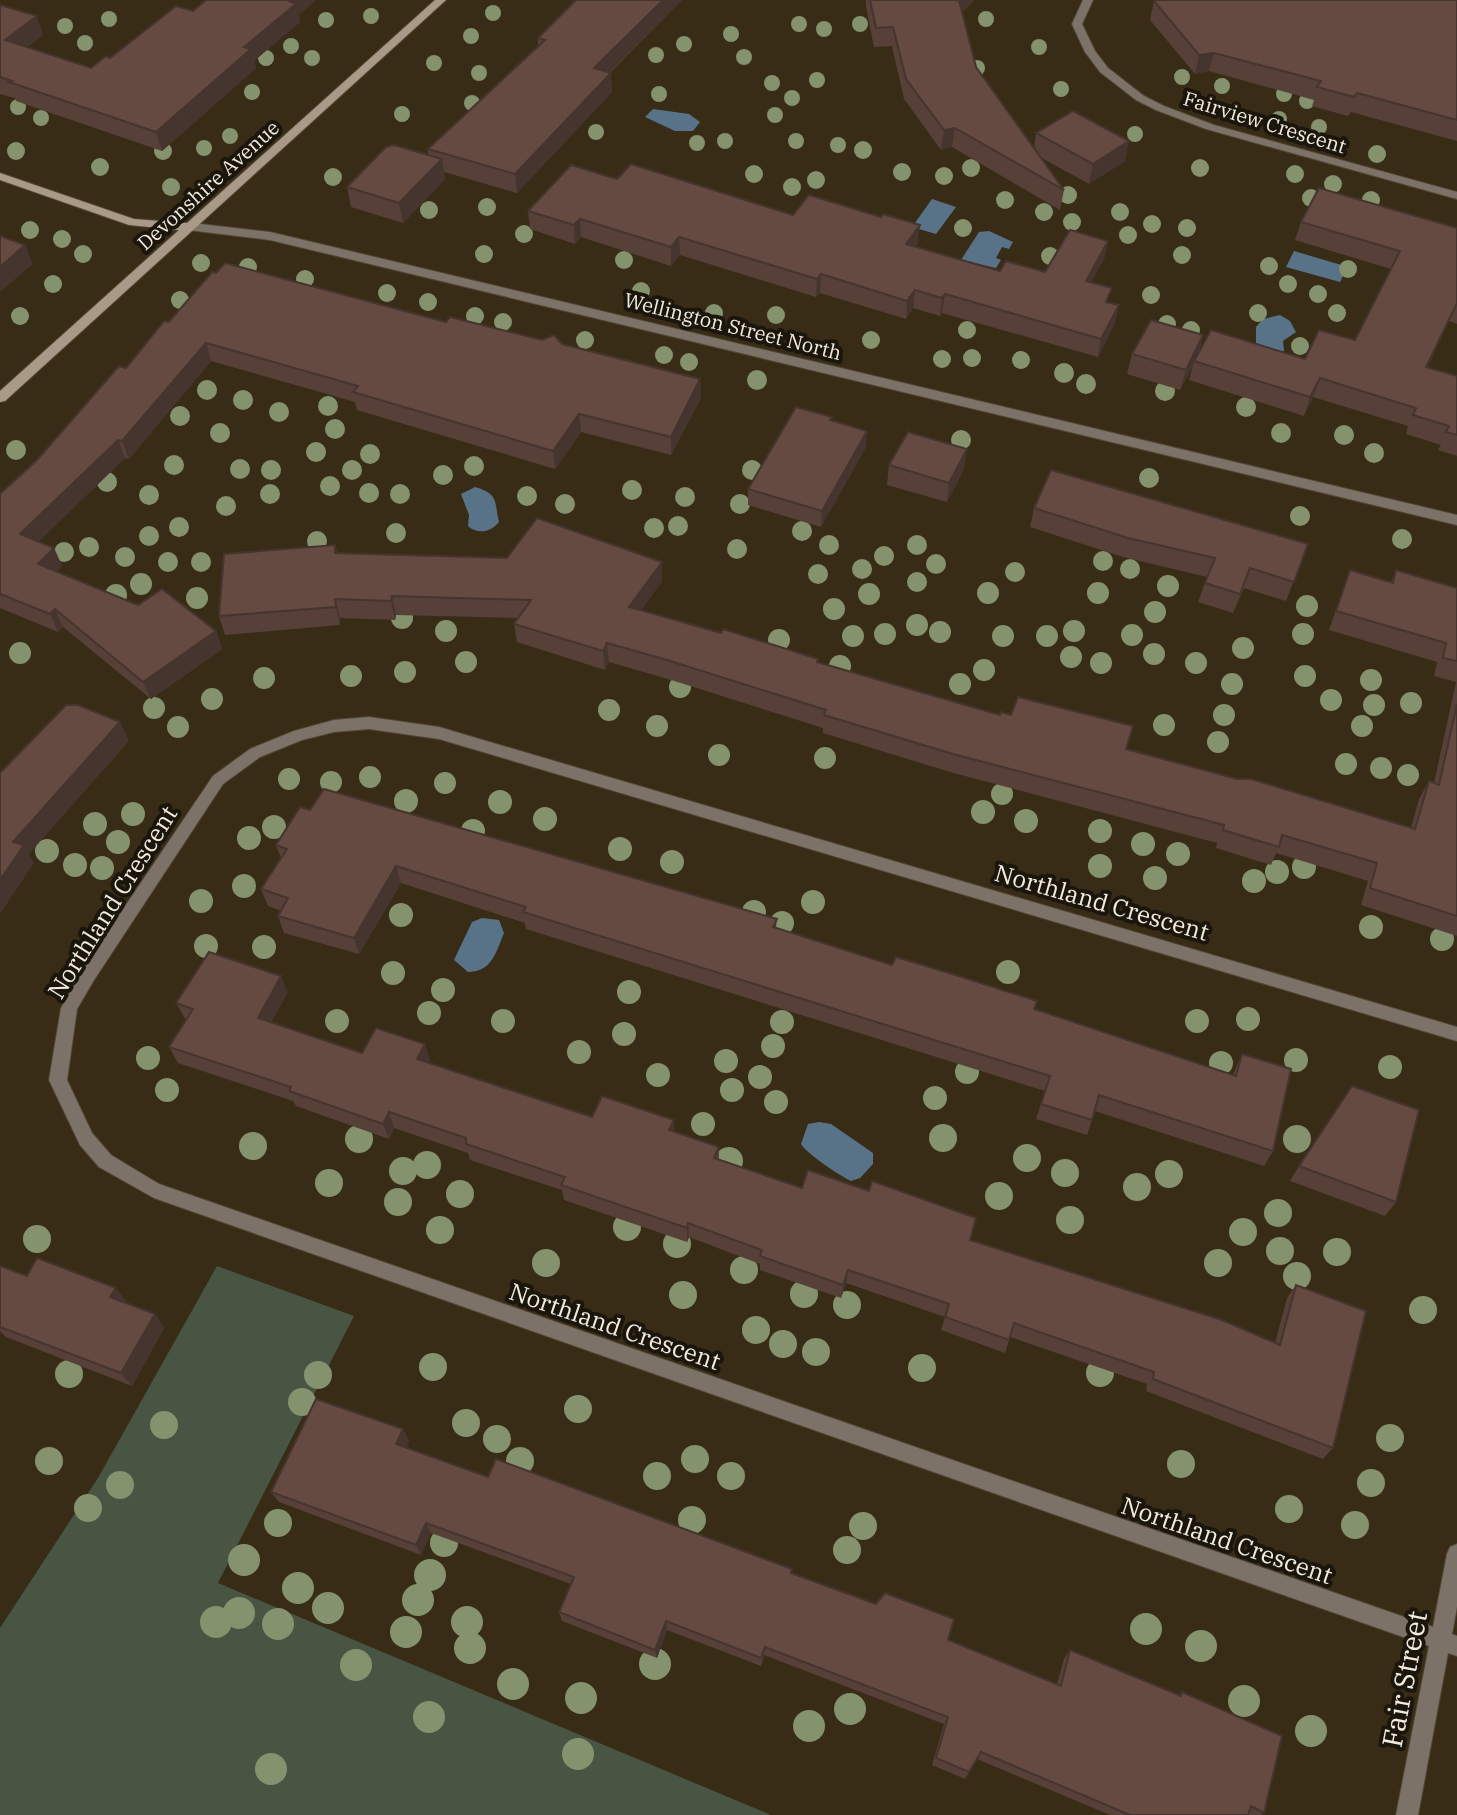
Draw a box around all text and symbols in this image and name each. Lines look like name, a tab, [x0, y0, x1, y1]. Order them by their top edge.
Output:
street label: Fairview Crescent	[1180, 84, 1350, 160]
street label: Devonshire Avenue	[131, 114, 285, 256]
street label: Wellington Street North	[622, 286, 844, 366]
street label: Northland Crescent	[40, 800, 184, 1004]
street label: Northland Crescent	[991, 856, 1213, 948]
street label: Northland Crescent	[505, 1275, 725, 1377]
street label: Northland Crescent	[1117, 1489, 1337, 1591]
street label: Fair Street	[1373, 1608, 1435, 1750]

